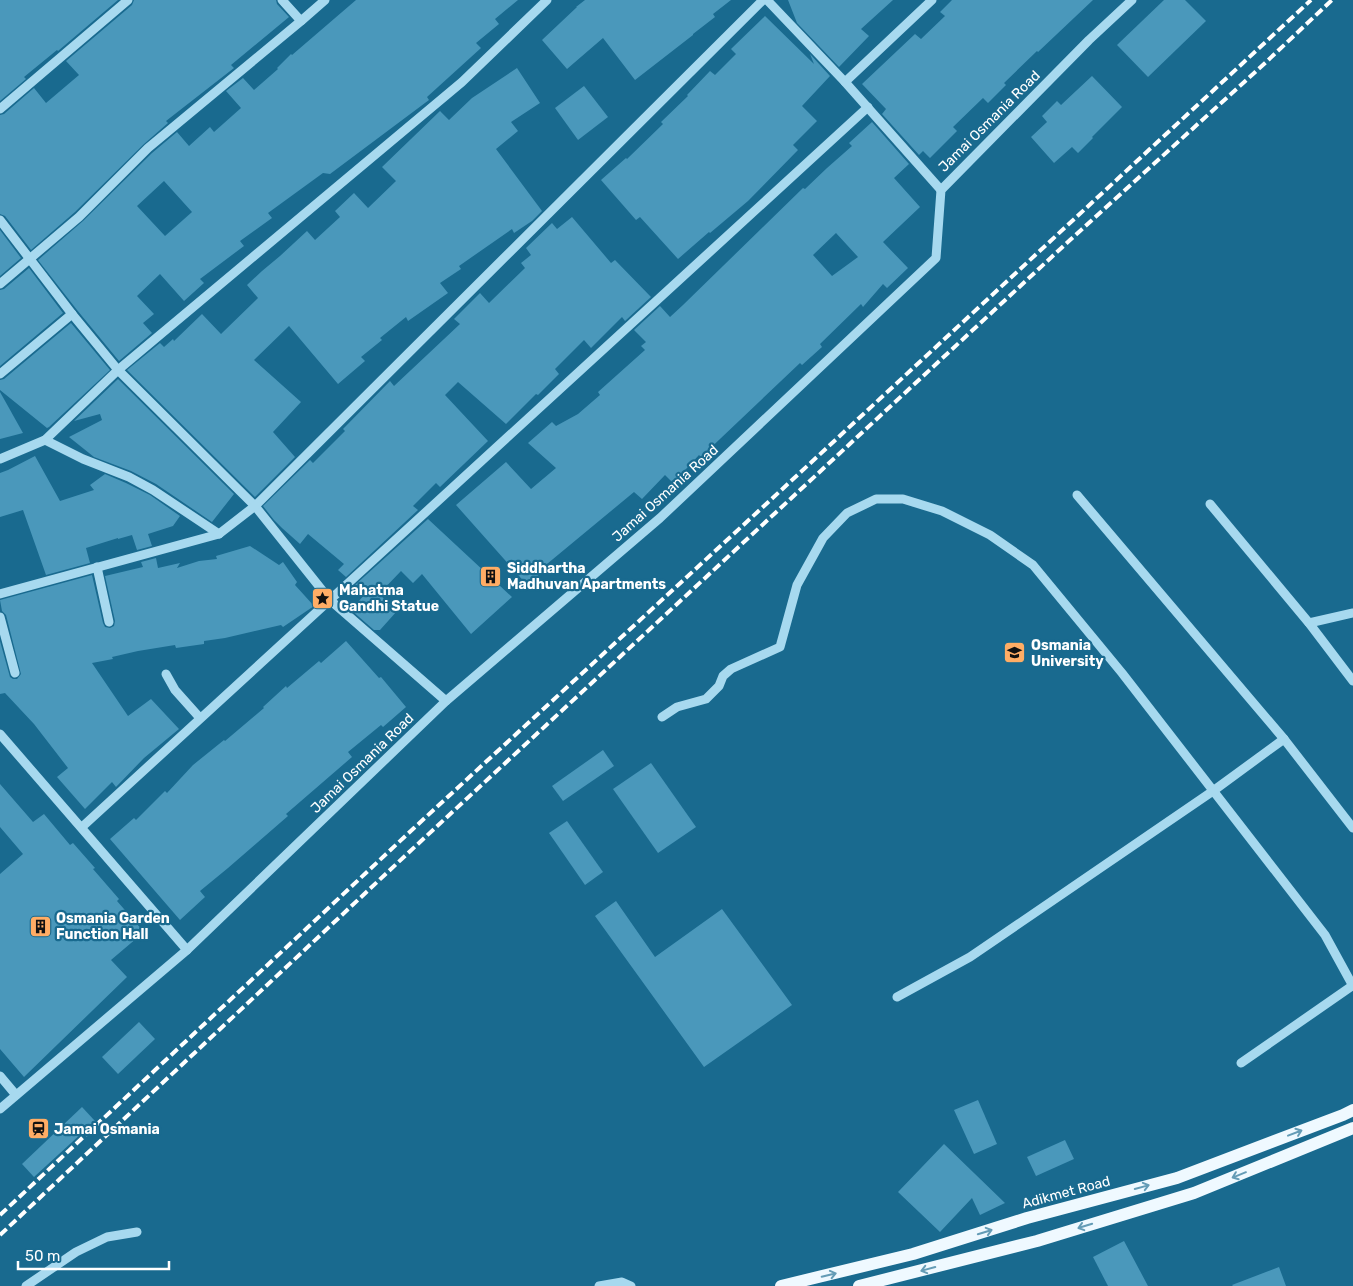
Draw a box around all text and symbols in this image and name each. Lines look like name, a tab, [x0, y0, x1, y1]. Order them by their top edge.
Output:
street label: Jamai Osmania Road	[935, 67, 1044, 176]
street label: Jamai Osmania Road	[609, 441, 722, 545]
place label: Siddhartha Madhuvan Apartments	[507, 560, 666, 593]
building icon: Siddhartha Madhuvan Apartments	[479, 564, 503, 588]
place label: Mahatma Gandhi Statue	[339, 582, 439, 615]
place icon: Mahatma Gandhi Statue	[311, 586, 335, 610]
place label: Osmania University	[1031, 637, 1104, 670]
school or university icon: Osmania University	[1003, 641, 1027, 665]
street label: Jamai Osmania Road	[307, 710, 417, 817]
place label: Osmania Garden Function Hall	[56, 910, 170, 943]
building icon: Osmania Garden Function Hall	[28, 914, 52, 938]
station icon: Jamai Osmania	[26, 1117, 50, 1141]
place label: Jamai Osmania	[54, 1121, 160, 1138]
one-way arrow	[1287, 1128, 1302, 1137]
one-way arrow	[1232, 1171, 1247, 1180]
street label: Adikmet Road	[1020, 1173, 1112, 1212]
one-way arrow	[1133, 1182, 1149, 1192]
one-way arrow	[1077, 1222, 1093, 1232]
one-way arrow	[977, 1226, 993, 1236]
scale bar	[18, 1238, 169, 1270]
text: 50 m	[25, 1247, 60, 1265]
one-way arrow	[921, 1265, 937, 1274]
one-way arrow	[820, 1270, 836, 1279]

